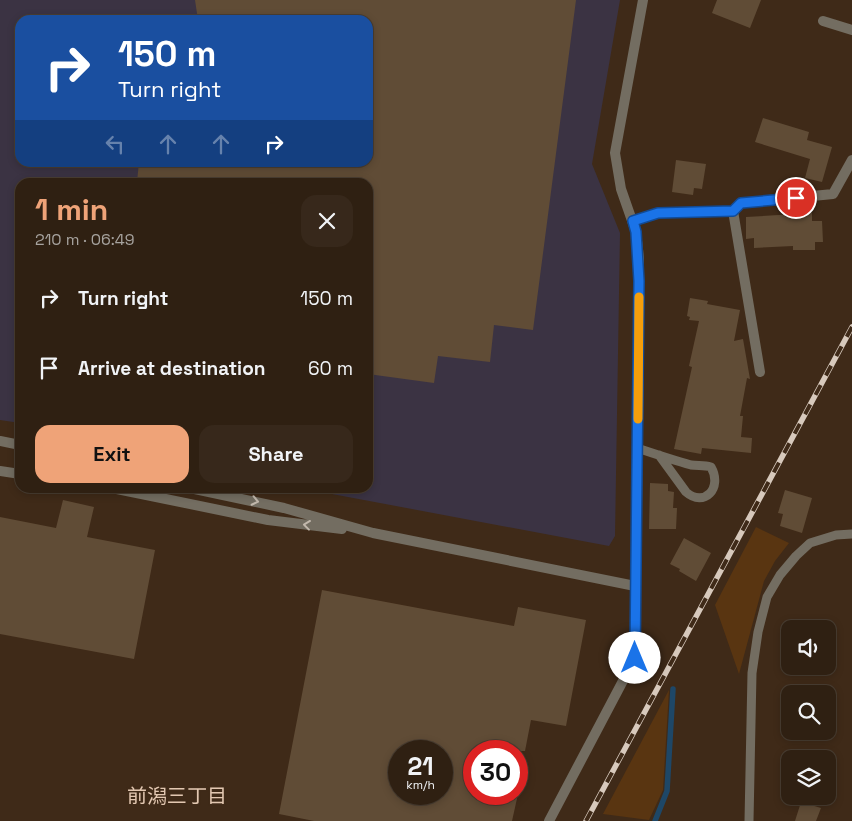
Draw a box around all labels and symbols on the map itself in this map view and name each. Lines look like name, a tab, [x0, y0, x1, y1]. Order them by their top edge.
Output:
pin	[775, 177, 817, 219]
one-way arrow	[250, 495, 259, 506]
one-way arrow	[303, 520, 311, 531]
position arrow	[608, 631, 660, 683]
speed limit sign: 30	[463, 740, 528, 805]
district label: 前潟三丁目	[127, 783, 227, 809]

